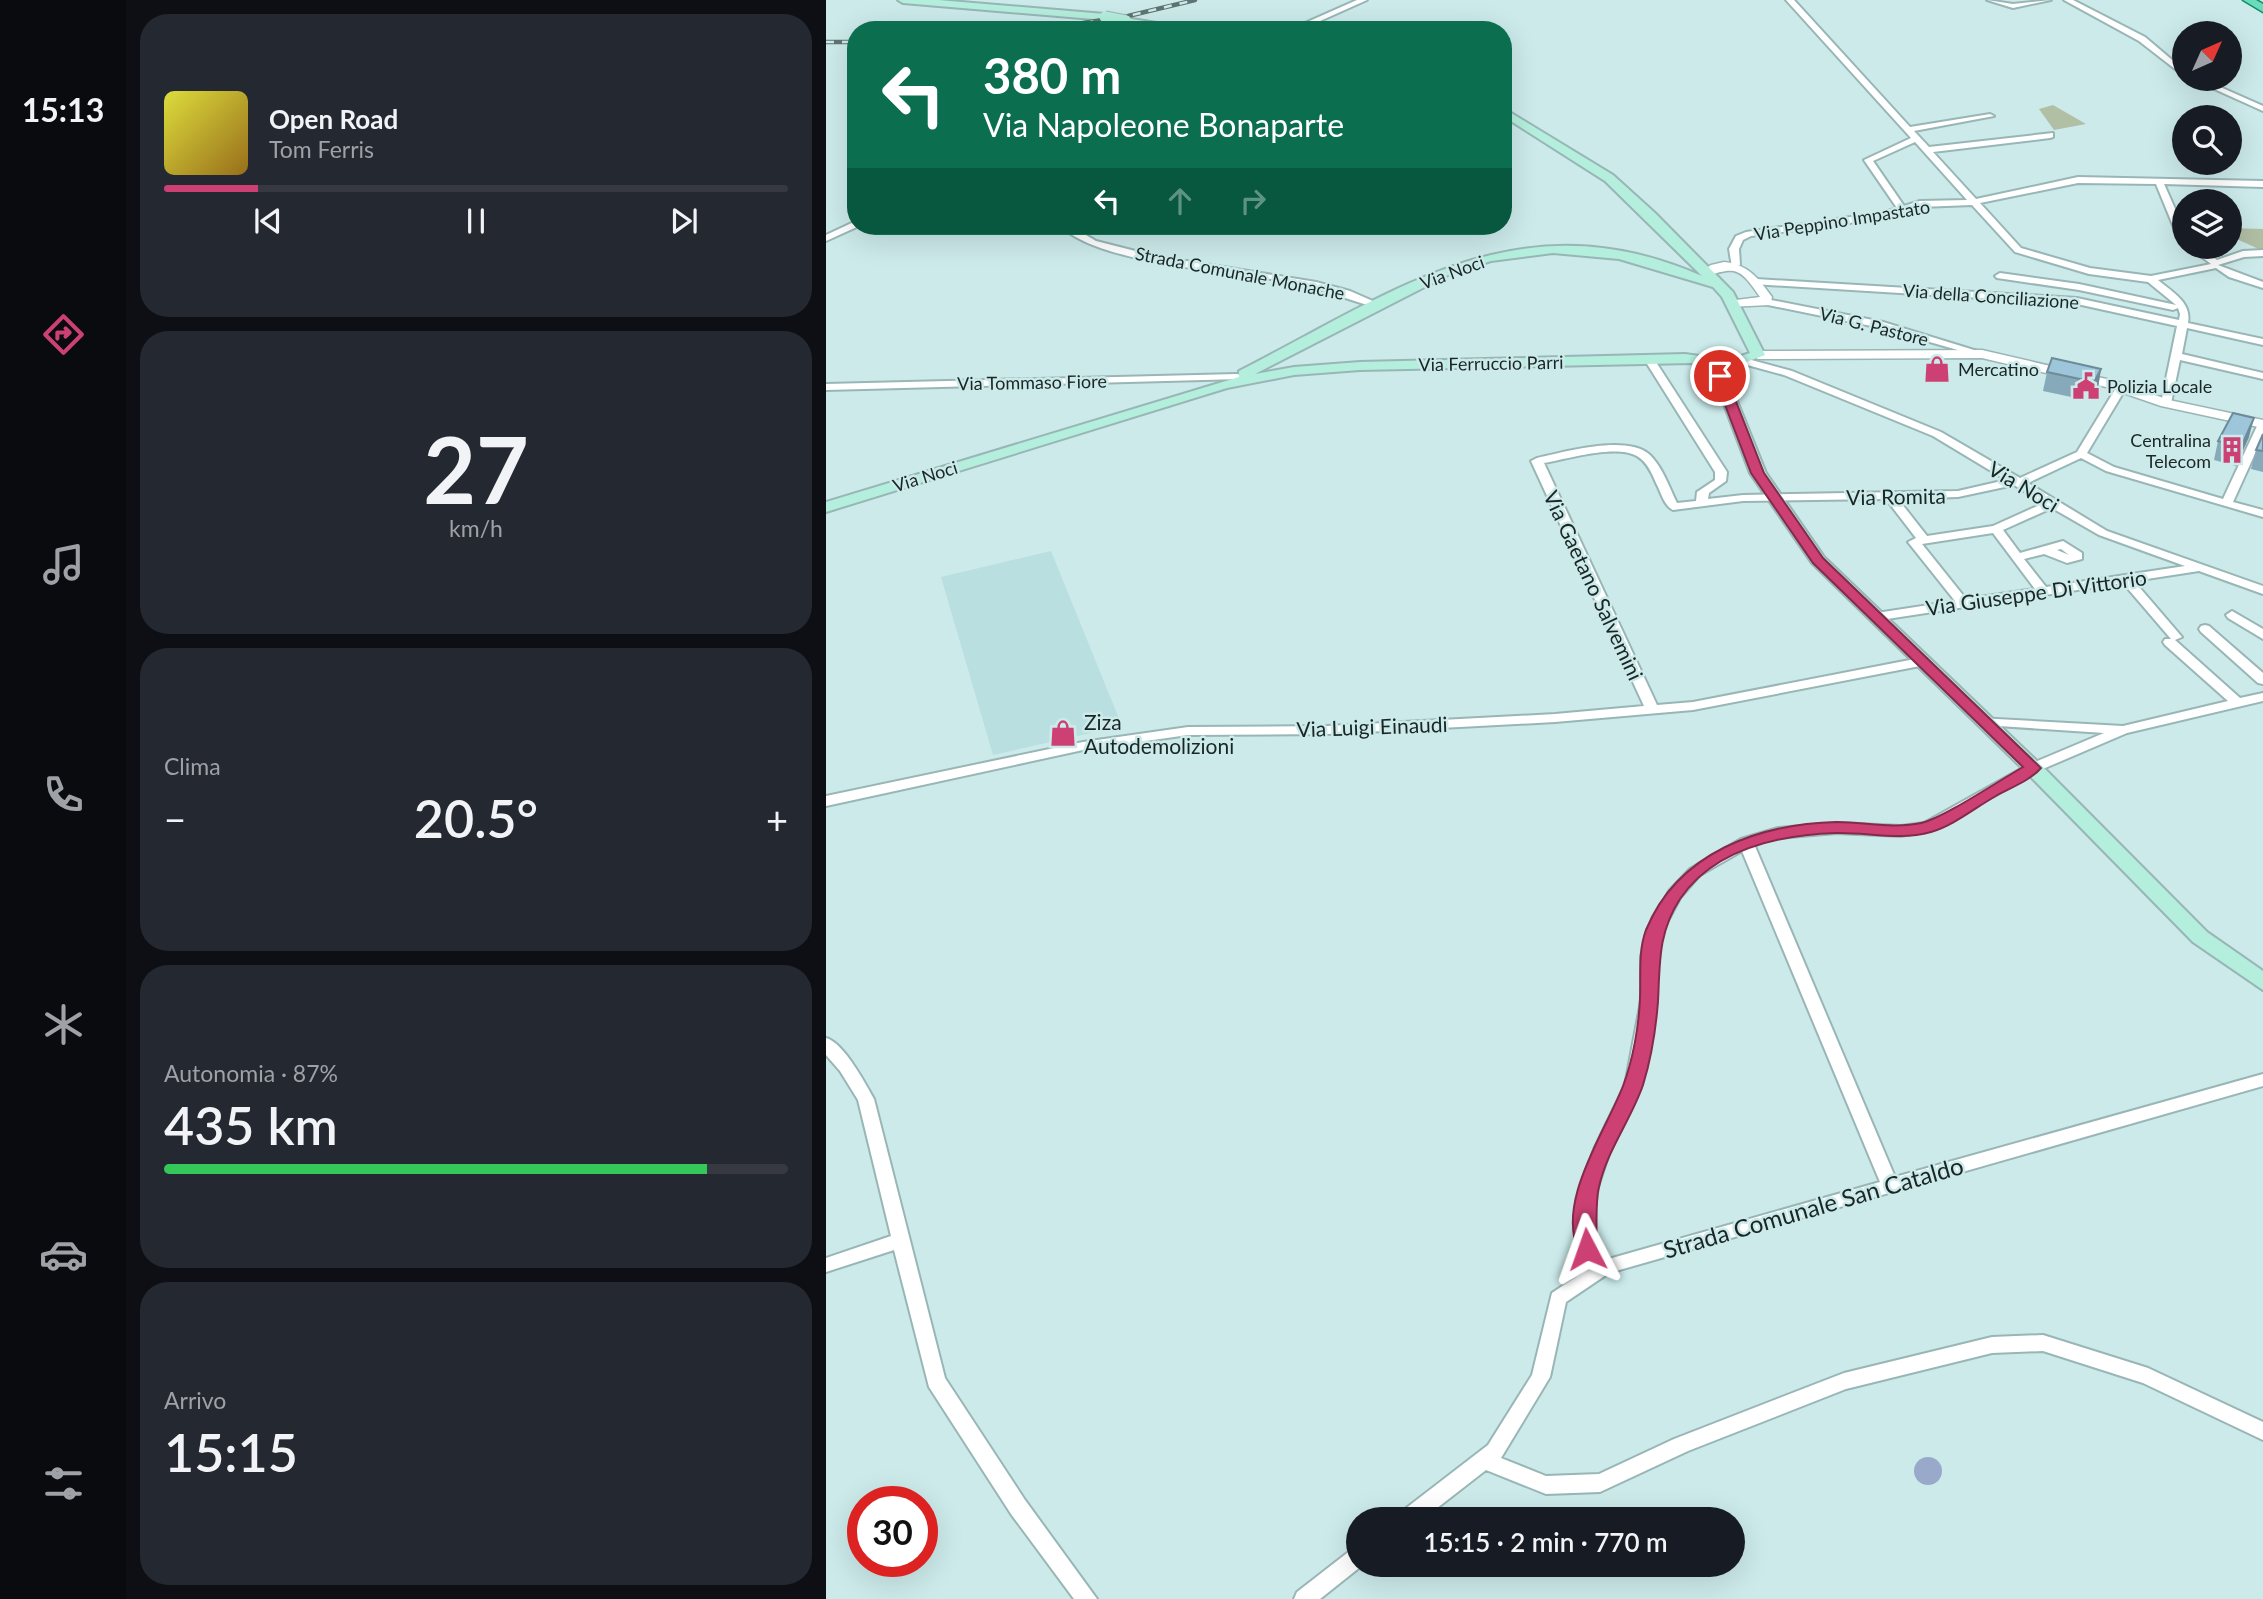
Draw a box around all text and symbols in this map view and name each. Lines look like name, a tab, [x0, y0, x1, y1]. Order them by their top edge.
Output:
north arrow	[2172, 21, 2242, 91]
map controls	[2172, 21, 2242, 259]
text: 380 m	[983, 46, 1121, 104]
icon: left	[868, 49, 959, 140]
text: 15:13	[22, 90, 104, 129]
text: Open Road	[269, 103, 398, 135]
text: Via Napoleone Bonaparte	[983, 105, 1344, 144]
button: search	[2172, 105, 2242, 175]
text: Tom Ferris	[269, 135, 374, 163]
icon: left	[1088, 182, 1126, 220]
icon: ahead	[1161, 182, 1199, 220]
icon: right	[1234, 182, 1272, 220]
button: layers	[2172, 189, 2242, 259]
street label: Via Peppino Impastato	[1753, 195, 1931, 245]
icon: previous	[249, 202, 287, 240]
icon: pause	[457, 202, 495, 240]
icon: next	[665, 202, 703, 240]
street label: Strada Comunale Monache	[1133, 242, 1347, 304]
street label: Via Noci	[1417, 250, 1487, 294]
street label: Via della Conciliazione	[1902, 279, 2080, 313]
street label: Via G. Pastore	[1817, 302, 1931, 350]
icon: directions	[39, 310, 88, 359]
pin	[1690, 346, 1750, 406]
street label: Via Ferruccio Parri	[1418, 351, 1564, 375]
shop icon: Mercatino	[1922, 354, 1952, 384]
icon: arrive	[1701, 357, 1739, 395]
place label: Mercatino	[1958, 358, 2039, 380]
street label: Via Tommaso Fiore	[957, 370, 1107, 394]
public building icon: Polizia Locale	[2071, 371, 2101, 401]
place label: Polizia Locale	[2107, 375, 2212, 397]
text: 27	[423, 414, 529, 523]
place label: Centralina Telecom	[2130, 429, 2211, 472]
building icon: Centralina Telecom	[2217, 435, 2247, 465]
street label: Via Noci	[1984, 455, 2064, 517]
street label: Via Noci	[890, 456, 960, 496]
street label: Via Romita	[1846, 483, 1946, 509]
street label: Via Gaetano Salvemini	[1539, 486, 1649, 684]
text: km/h	[449, 514, 503, 542]
icon: music	[39, 540, 88, 589]
street label: Via Giuseppe Di Vittorio	[1924, 564, 2148, 620]
place label: Ziza Autodemolizioni	[1084, 709, 1234, 758]
street label: Via Luigi Einaudi	[1296, 711, 1448, 741]
shop icon: Ziza Autodemolizioni	[1048, 718, 1078, 748]
text: Clima	[164, 752, 221, 780]
icon: phone	[39, 770, 88, 819]
text: 20.5°	[414, 787, 538, 849]
text: −	[164, 796, 186, 842]
text: +	[766, 796, 788, 842]
icon: climate	[39, 1000, 88, 1049]
text: Autonomia · 87%	[164, 1059, 338, 1087]
text: 435 km	[164, 1094, 338, 1156]
street label: Strada Comunale San Cataldo	[1660, 1150, 1966, 1264]
position arrow	[1550, 1212, 1624, 1286]
icon: car	[39, 1230, 88, 1279]
text: Arrivo	[164, 1386, 226, 1414]
text: 15:15	[164, 1421, 298, 1483]
icon: filters	[39, 1459, 88, 1508]
speed limit sign: 30	[847, 1486, 938, 1577]
text: 15:15 · 2 min · 770 m	[1423, 1526, 1668, 1558]

